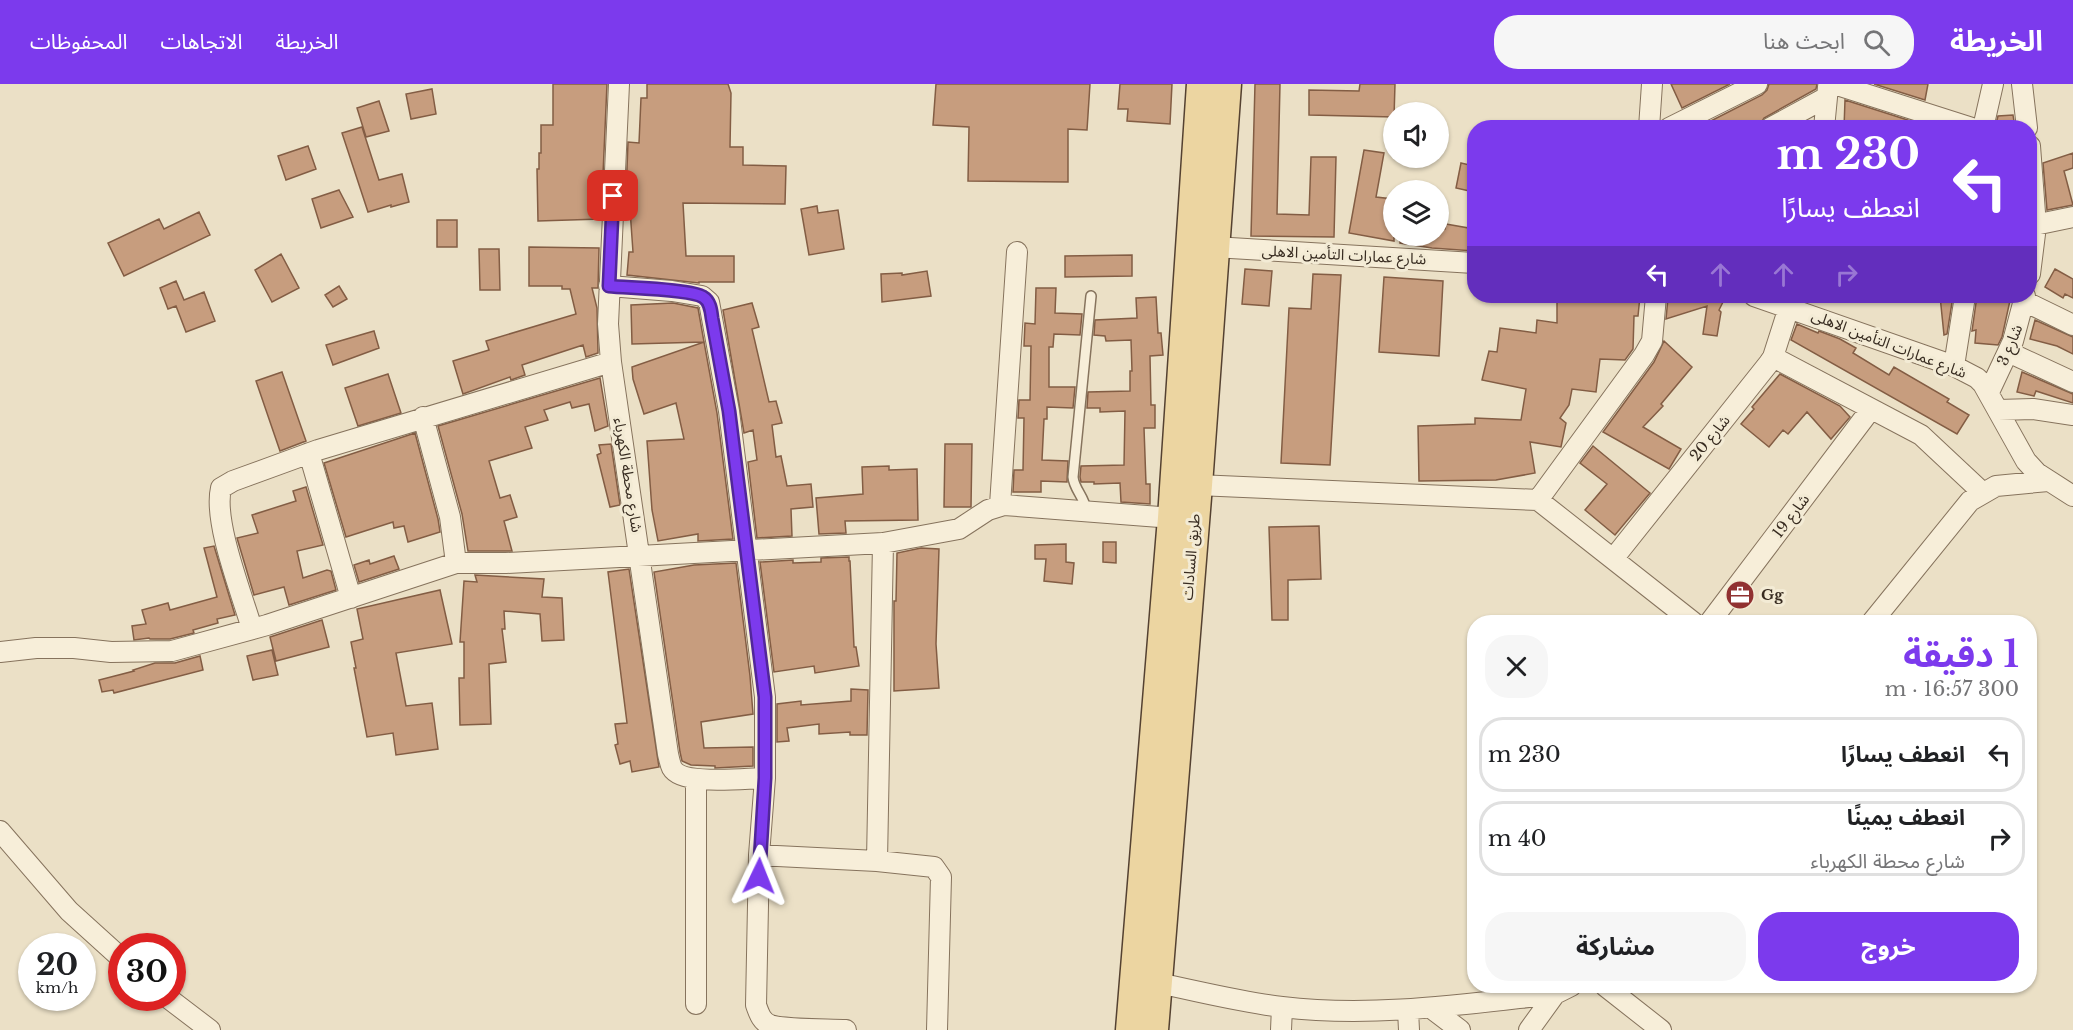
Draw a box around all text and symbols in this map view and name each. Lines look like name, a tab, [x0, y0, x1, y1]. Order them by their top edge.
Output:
search box	[1494, 15, 1914, 69]
text: الخريطة	[1950, 24, 2043, 59]
icon: search	[1860, 26, 1893, 59]
text: ابحث هنا	[1763, 28, 1845, 55]
text: المحفوظات	[30, 29, 127, 55]
text: الاتجاهات	[160, 29, 242, 55]
text: الخريطة	[275, 29, 338, 55]
map controls	[1383, 102, 1449, 246]
button: sound	[1383, 102, 1449, 168]
text: 230 m	[1777, 128, 1920, 180]
icon: left	[1941, 144, 2019, 222]
pin	[587, 170, 638, 221]
icon: arrive	[596, 179, 629, 212]
button: layers	[1383, 180, 1449, 246]
text: انعطف يسارًا	[1781, 191, 1920, 224]
street label: شارع عمارات التأمين الاهلى	[1261, 241, 1427, 271]
icon: left	[1641, 258, 1674, 291]
icon: ahead	[1704, 258, 1737, 291]
icon: ahead	[1767, 258, 1800, 291]
icon: right	[1830, 258, 1863, 291]
street label: شارع عمارات التأمين الاهلى	[1808, 305, 1970, 385]
street label: شارع 3	[1993, 321, 2029, 369]
street label: شارع 20	[1685, 411, 1736, 466]
street label: شارع محطة الكهرباء	[607, 416, 647, 534]
street label: شارع 19	[1768, 490, 1816, 543]
street label: طريق السادات	[1177, 513, 1205, 601]
office icon: Gg	[1724, 579, 1756, 611]
place label: Gg	[1761, 585, 1784, 604]
text: 1 دقيقة	[1903, 632, 2019, 677]
button: close	[1485, 635, 1548, 698]
text: 300 m · 16:57	[1885, 677, 2019, 701]
icon: left	[1983, 738, 2016, 771]
text: 230 m	[1488, 741, 1561, 768]
text: انعطف يسارًا	[1841, 741, 1965, 768]
text: انعطف يمينًا	[1847, 804, 1965, 831]
icon: right	[1983, 822, 2016, 855]
text: 40 m	[1488, 825, 1547, 852]
position arrow	[727, 844, 791, 908]
text: شارع محطة الكهرباء	[1810, 849, 1965, 873]
button: مشاركة	[1485, 912, 1746, 981]
button: خروج	[1758, 912, 2019, 981]
speed limit sign: 30	[108, 933, 186, 1011]
text: 20	[36, 946, 78, 983]
text: km/h	[36, 978, 78, 997]

